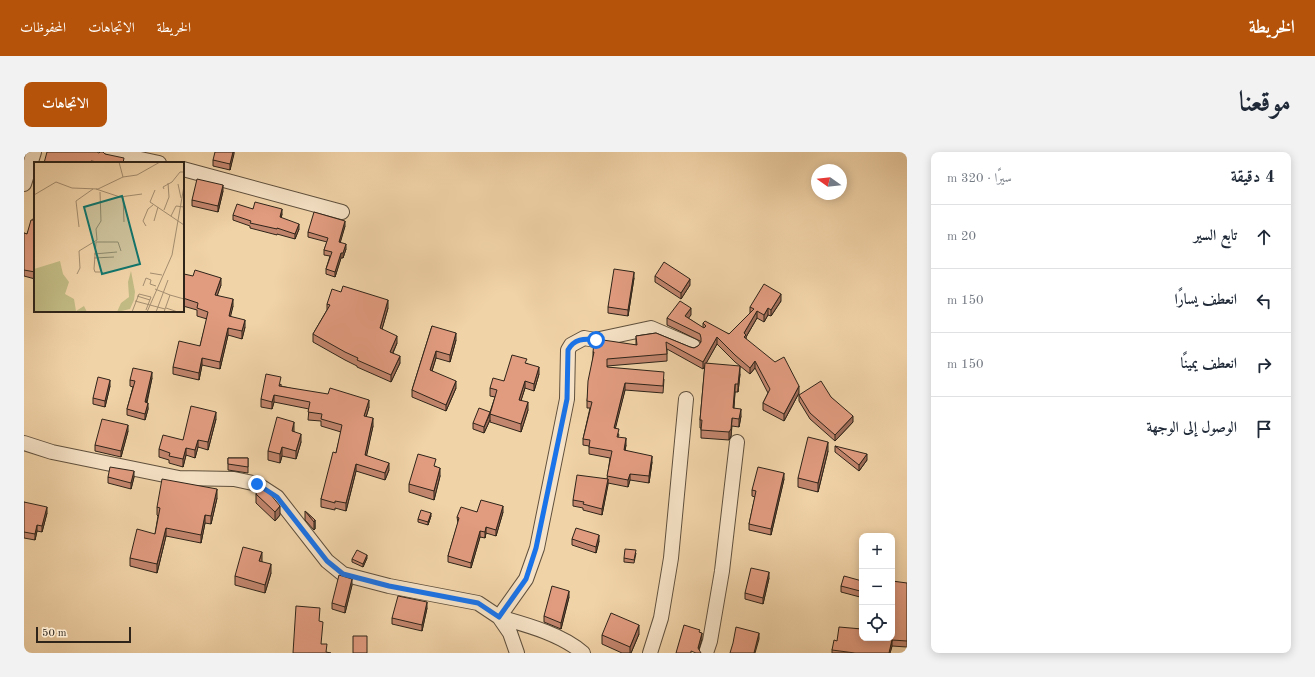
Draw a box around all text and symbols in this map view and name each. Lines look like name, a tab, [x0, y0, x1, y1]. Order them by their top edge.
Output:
text: الخريطة	[1249, 19, 1295, 38]
text: المحفوظات	[20, 21, 66, 35]
text: الاتجاهات	[88, 21, 135, 35]
text: الخريطة	[157, 21, 191, 35]
button: الاتجاهات	[24, 82, 107, 127]
text: موقعنا	[1239, 90, 1291, 118]
inset map	[34, 162, 184, 312]
north arrow	[811, 164, 847, 200]
text: 4 دقيقة	[1231, 169, 1275, 186]
text: سيرًا · 320 m	[947, 172, 1012, 185]
icon: ahead	[1253, 226, 1275, 248]
text: تابع السير	[1194, 229, 1237, 244]
text: 20 m	[947, 230, 976, 243]
icon: left	[1253, 290, 1275, 312]
text: انعطف يسارًا	[1175, 293, 1237, 308]
text: 150 m	[947, 294, 984, 307]
route start	[587, 331, 605, 349]
icon: right	[1253, 354, 1275, 376]
text: انعطف يمينًا	[1181, 357, 1237, 372]
text: 150 m	[947, 358, 984, 371]
icon: arrive	[1253, 418, 1275, 440]
text: الوصول إلى الوجهة	[1146, 421, 1237, 436]
route end	[248, 475, 266, 493]
map controls	[859, 533, 895, 641]
button: +	[859, 533, 895, 569]
button: −	[859, 569, 895, 605]
button: locate	[859, 605, 895, 641]
scale bar	[36, 625, 131, 644]
text: 50 m	[42, 628, 67, 639]

